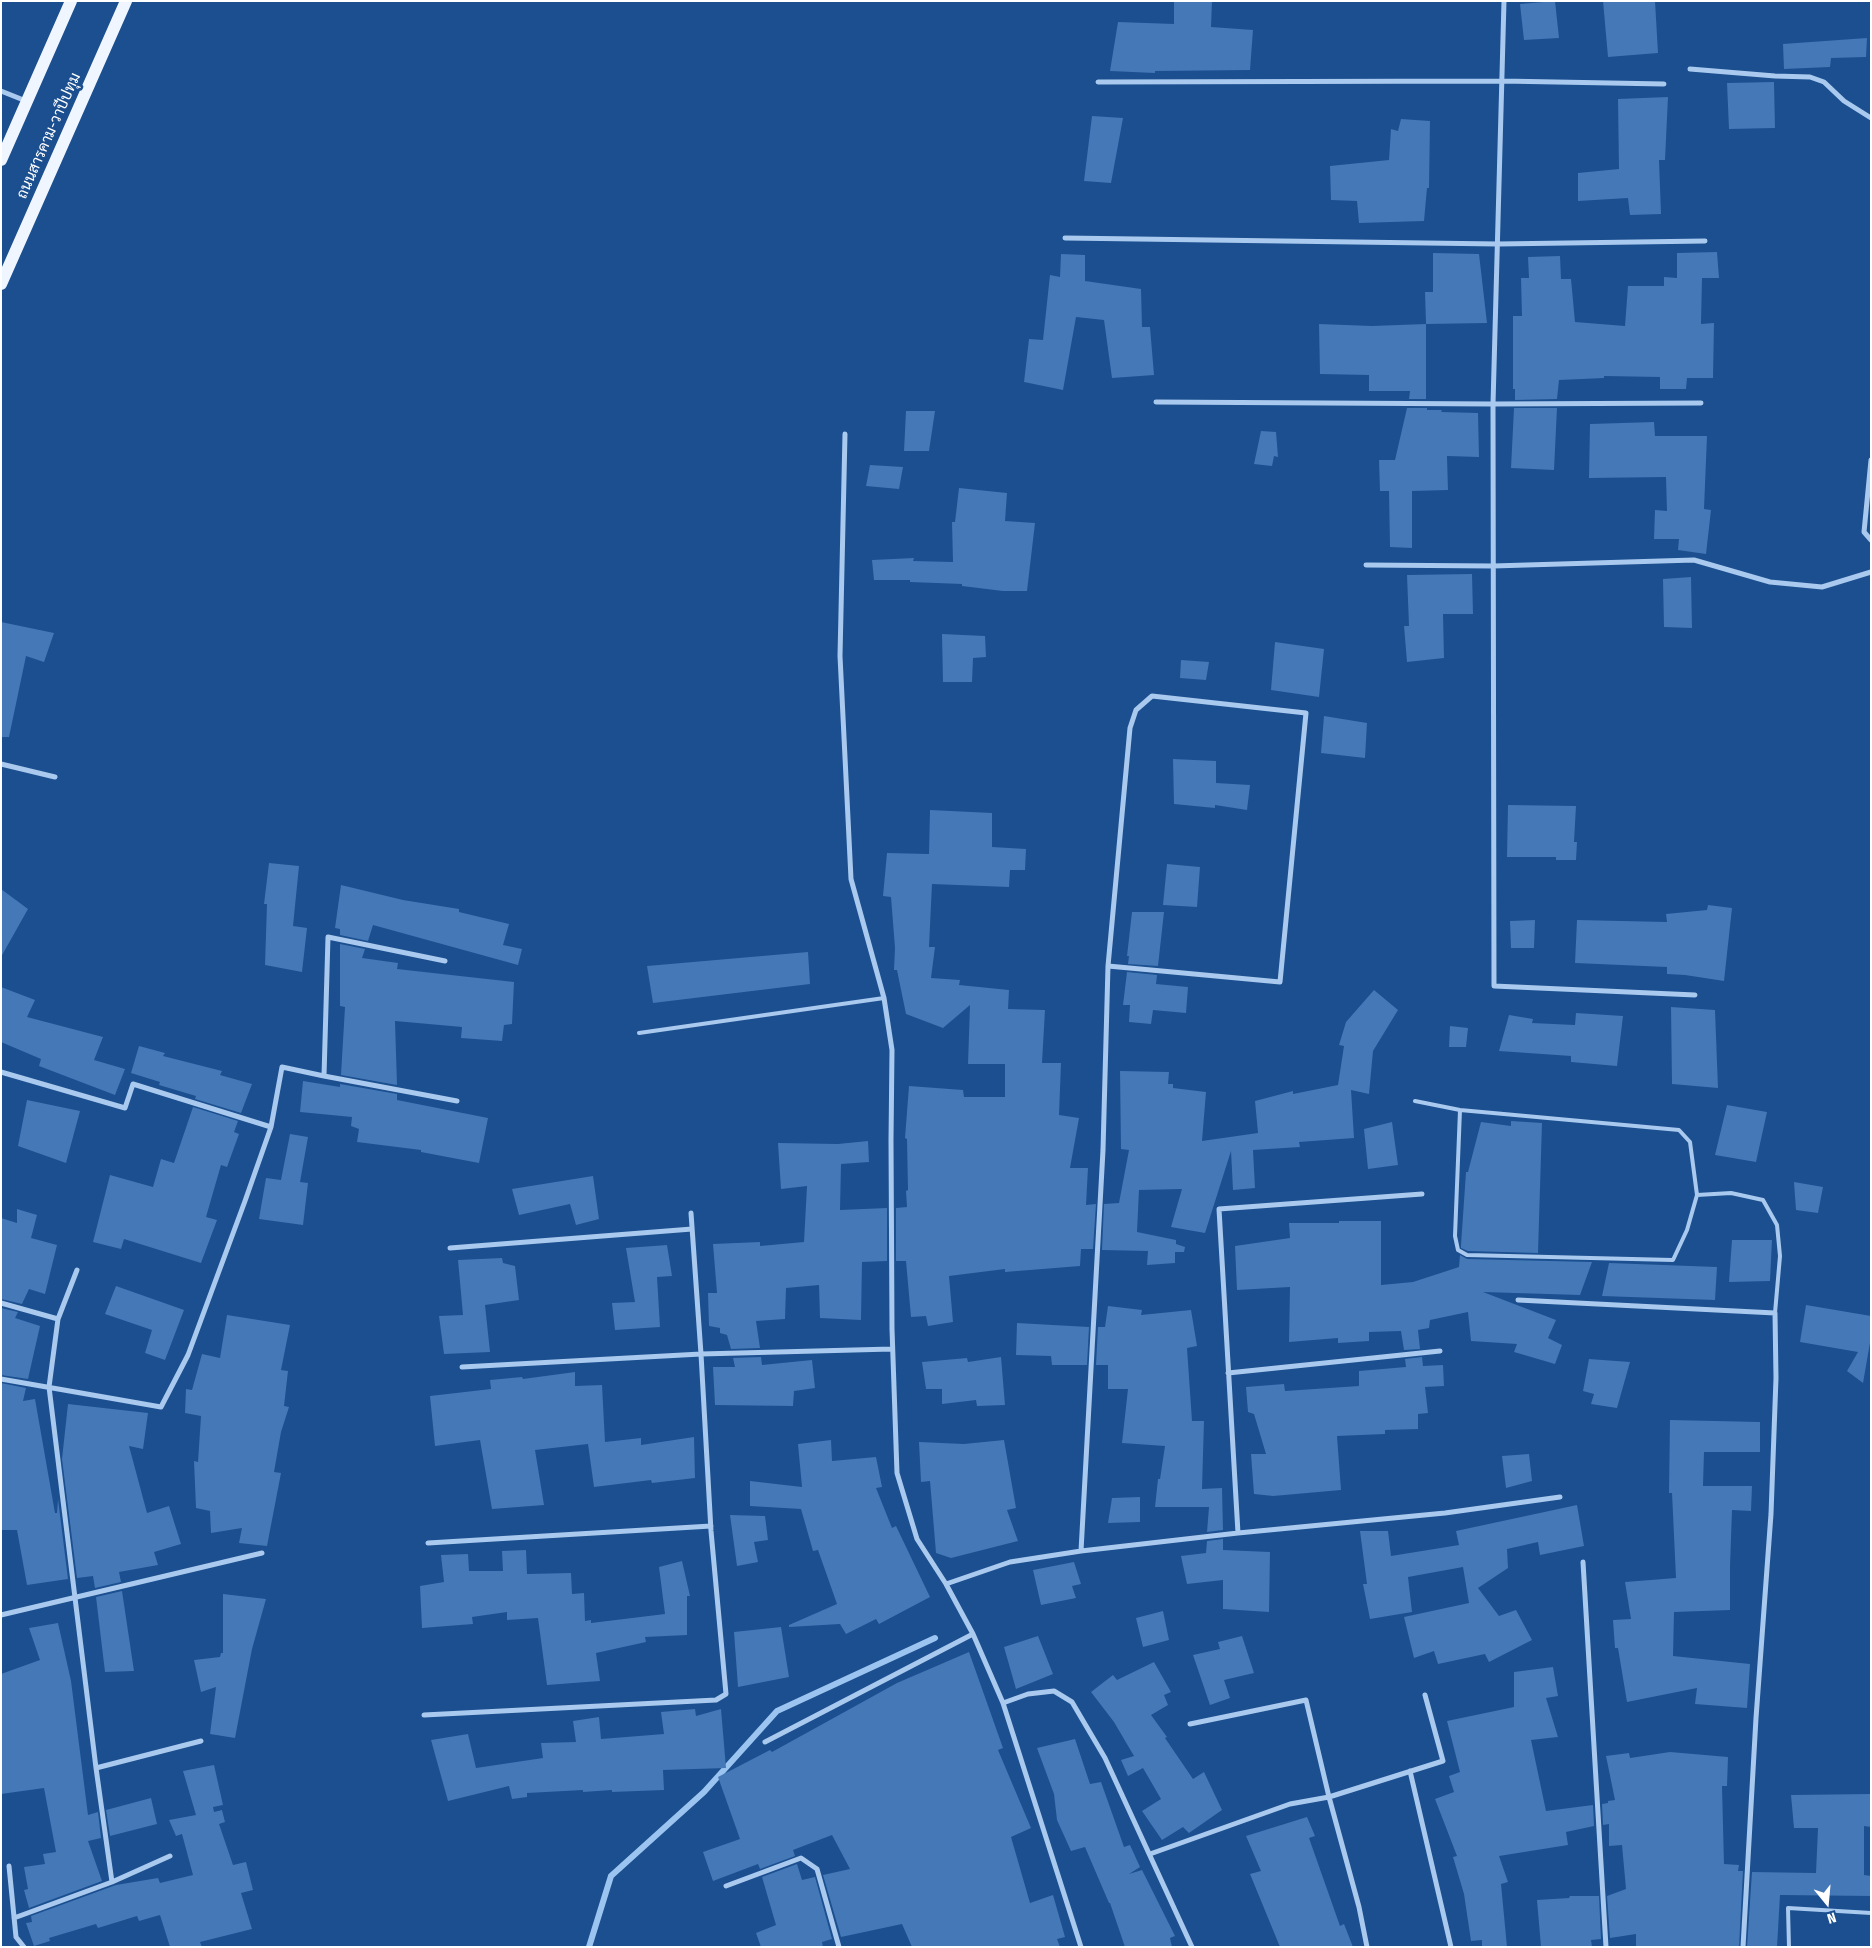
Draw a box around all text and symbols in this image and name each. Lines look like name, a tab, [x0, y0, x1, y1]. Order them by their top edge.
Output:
street label: ถนนสารคาม-วาปีปทุม	[13, 70, 85, 202]
north arrow	[1802, 1878, 1852, 1928]
text: N	[1825, 1908, 1838, 1927]

